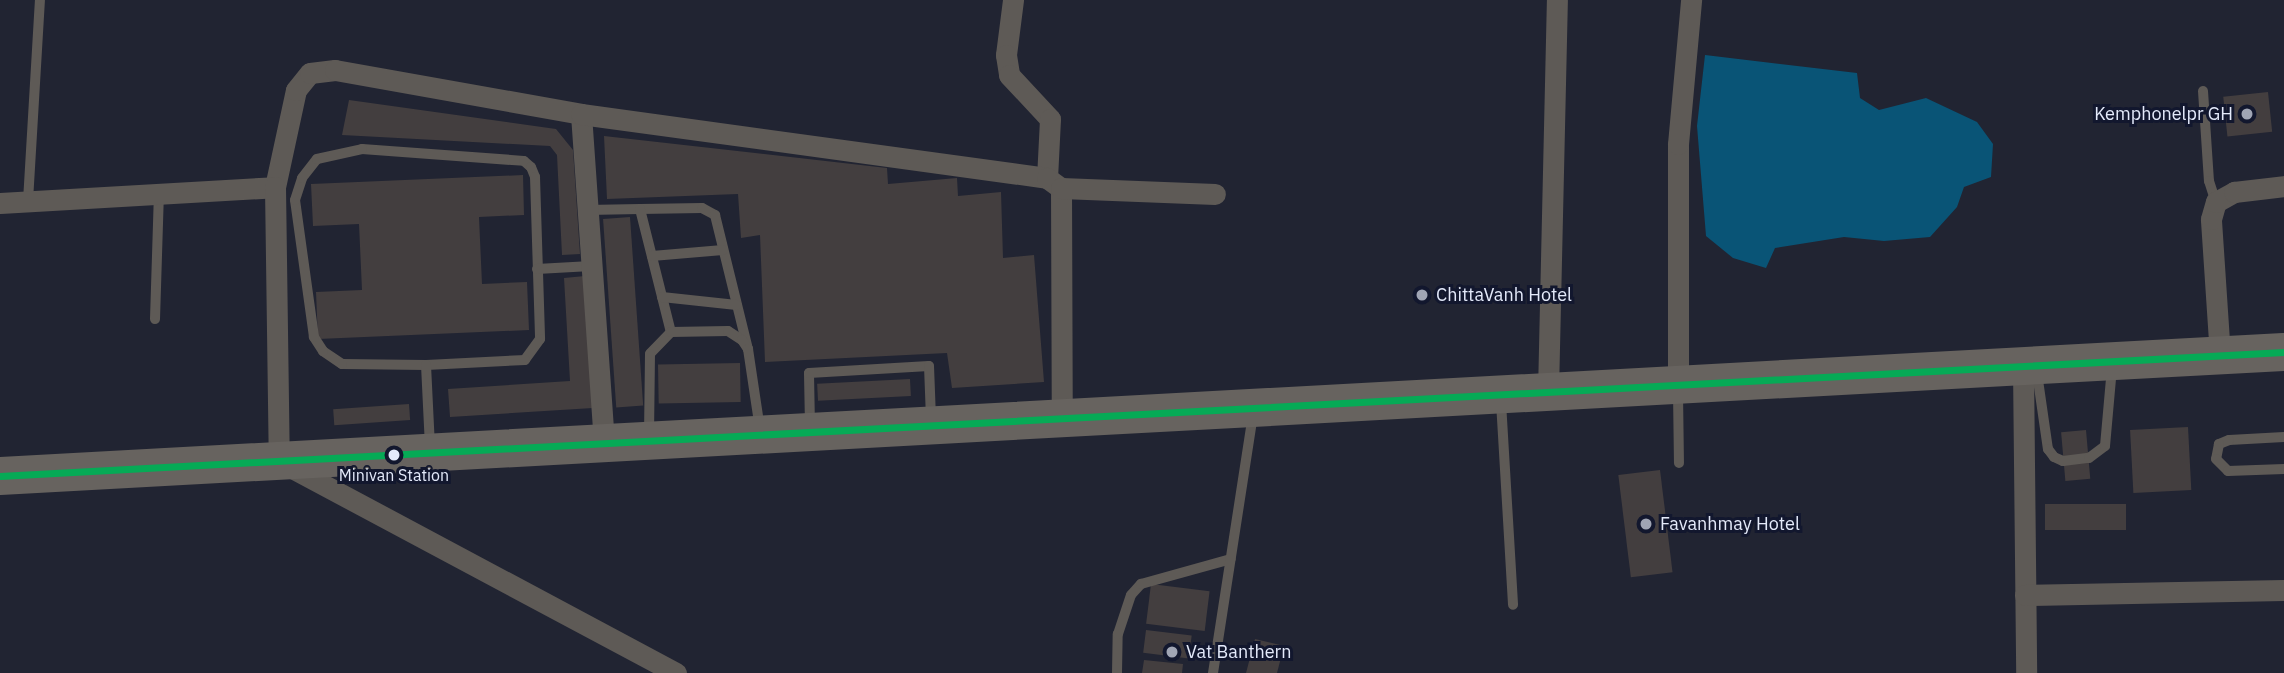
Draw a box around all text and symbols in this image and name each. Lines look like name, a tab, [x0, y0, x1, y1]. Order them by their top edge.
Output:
place label: Kemphonelpr GH	[2094, 103, 2233, 125]
marker: Kemphonelpr GH	[2239, 106, 2255, 122]
place label: ChittaVanh Hotel	[1436, 284, 1572, 306]
marker: ChittaVanh Hotel	[1414, 287, 1430, 303]
marker: Minivan Station	[387, 448, 401, 462]
place label: Minivan Station	[339, 465, 449, 485]
place label: Favanhmay Hotel	[1660, 513, 1800, 535]
marker: Favanhmay Hotel	[1638, 516, 1654, 532]
place label: Vat Banthern	[1186, 641, 1291, 663]
marker: Vat Banthern	[1164, 644, 1180, 660]

